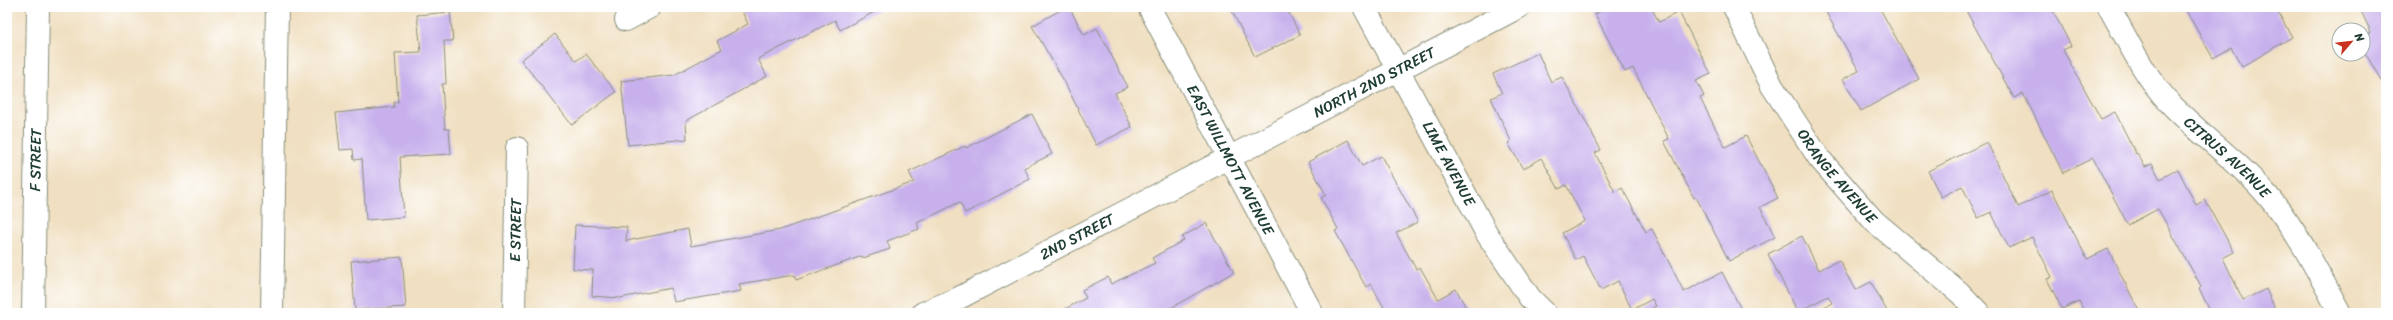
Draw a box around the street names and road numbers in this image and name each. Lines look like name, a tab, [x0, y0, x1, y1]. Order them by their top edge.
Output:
street label: NORTH 2ND STREET	[1309, 39, 1441, 125]
street label: EAST WILLMOTT AVENUE	[1179, 80, 1282, 241]
street label: CITRUS AVENUE	[2178, 110, 2278, 205]
street label: LIME AVENUE	[1415, 116, 1483, 212]
street label: ORANGE AVENUE	[1790, 123, 1885, 231]
street label: F STREET	[22, 127, 49, 192]
street label: E STREET	[502, 196, 529, 262]
street label: 2ND STREET	[1035, 206, 1121, 267]

